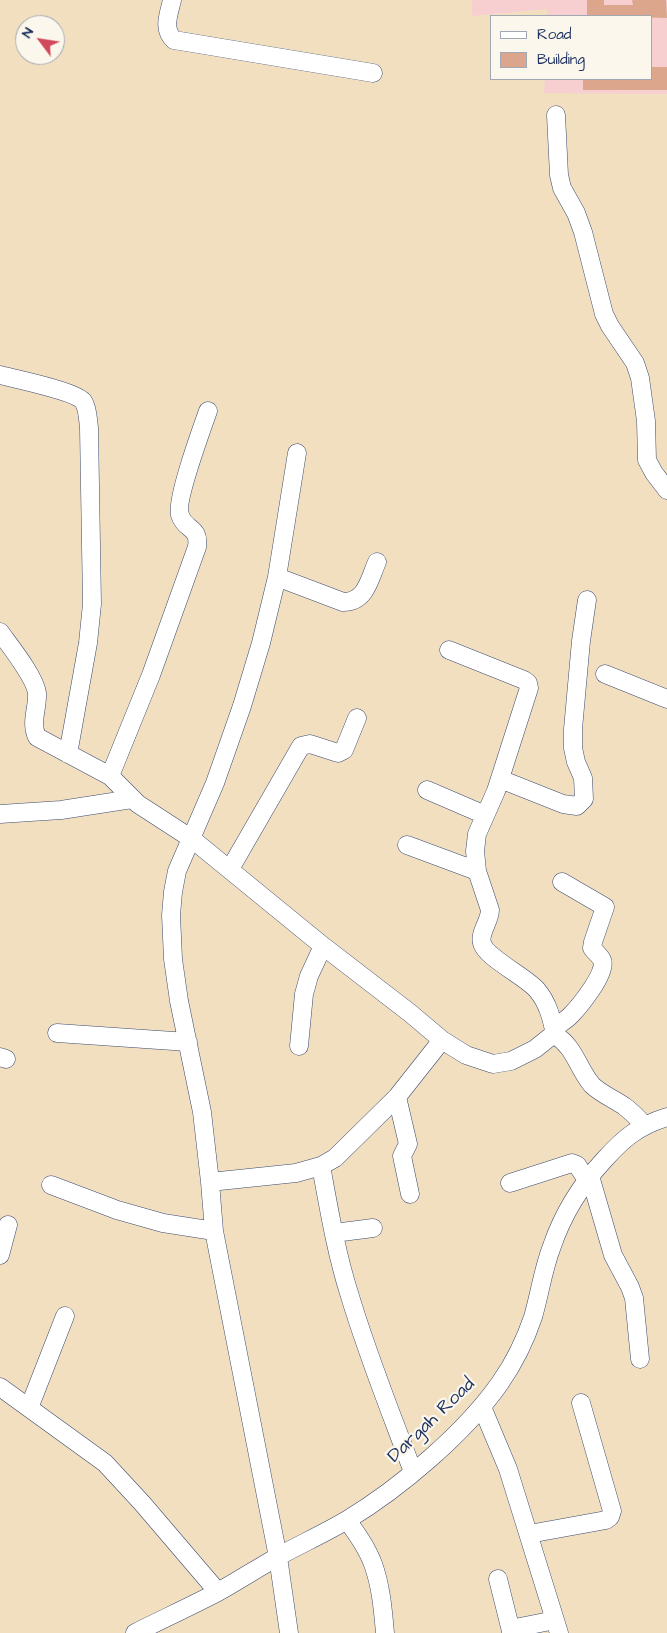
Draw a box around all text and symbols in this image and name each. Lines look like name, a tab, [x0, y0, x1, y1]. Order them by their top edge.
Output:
north arrow	[15, 15, 65, 65]
legend	[490, 15, 652, 80]
text: N	[17, 24, 39, 42]
text: Road	[537, 24, 571, 45]
text: Building	[537, 49, 585, 70]
street label: Dargah Road	[384, 1374, 480, 1468]

